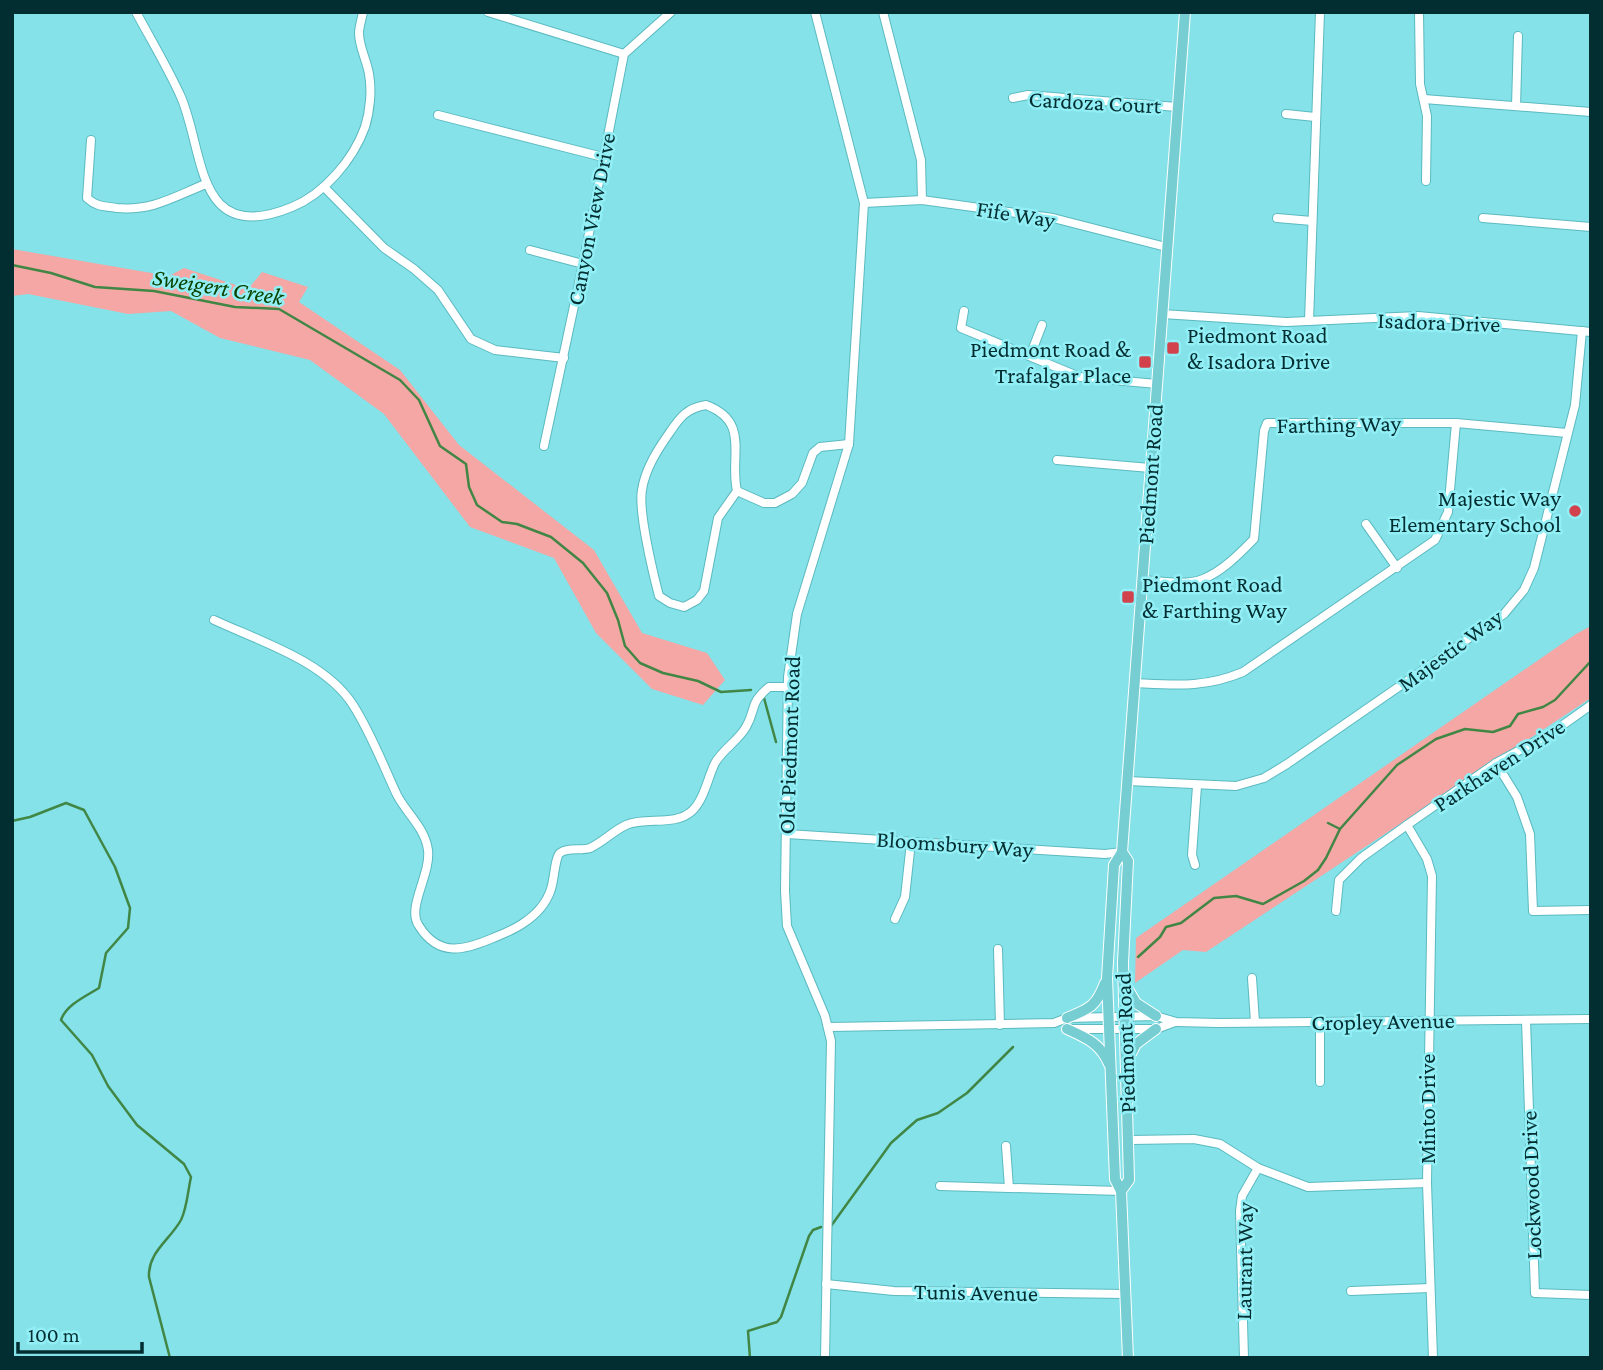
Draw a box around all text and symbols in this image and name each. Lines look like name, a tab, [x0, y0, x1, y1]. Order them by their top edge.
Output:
street label: Cardoza Court	[1028, 86, 1162, 118]
street label: Canyon View Drive	[562, 131, 620, 307]
street label: Fife Way	[975, 195, 1058, 233]
water label: Sweigert Creek	[151, 263, 287, 310]
street label: Isadora Drive	[1377, 307, 1501, 337]
place label: Piedmont Road & Isadora Drive	[1187, 322, 1330, 374]
place label: Piedmont Road & Trafalgar Place	[970, 336, 1132, 388]
marker: Piedmont Road & Isadora Drive	[1165, 340, 1181, 356]
marker: Piedmont Road & Trafalgar Place	[1137, 354, 1153, 370]
street label: Piedmont Road	[1132, 403, 1168, 545]
street label: Farthing Way	[1276, 410, 1402, 438]
place label: Majestic Way Elementary School	[1389, 485, 1561, 537]
marker: Majestic Way Elementary School	[1567, 503, 1583, 519]
place label: Piedmont Road & Farthing Way	[1142, 571, 1287, 623]
marker: Piedmont Road & Farthing Way	[1120, 589, 1136, 605]
street label: Majestic Way	[1393, 603, 1508, 697]
street label: Old Piedmont Road	[773, 655, 805, 835]
street label: Parkhaven Drive	[1429, 713, 1569, 817]
street label: Bloomsbury Way	[876, 826, 1035, 862]
street label: Piedmont Road	[1110, 972, 1140, 1114]
street label: Cropley Avenue	[1311, 1007, 1455, 1035]
street label: Minto Drive	[1414, 1054, 1440, 1164]
street label: Lockwood Drive	[1515, 1110, 1547, 1260]
street label: Laurant Way	[1230, 1201, 1258, 1320]
street label: Tunis Avenue	[914, 1278, 1038, 1306]
scale bar	[18, 1310, 142, 1354]
text: 100 m	[28, 1323, 80, 1347]

